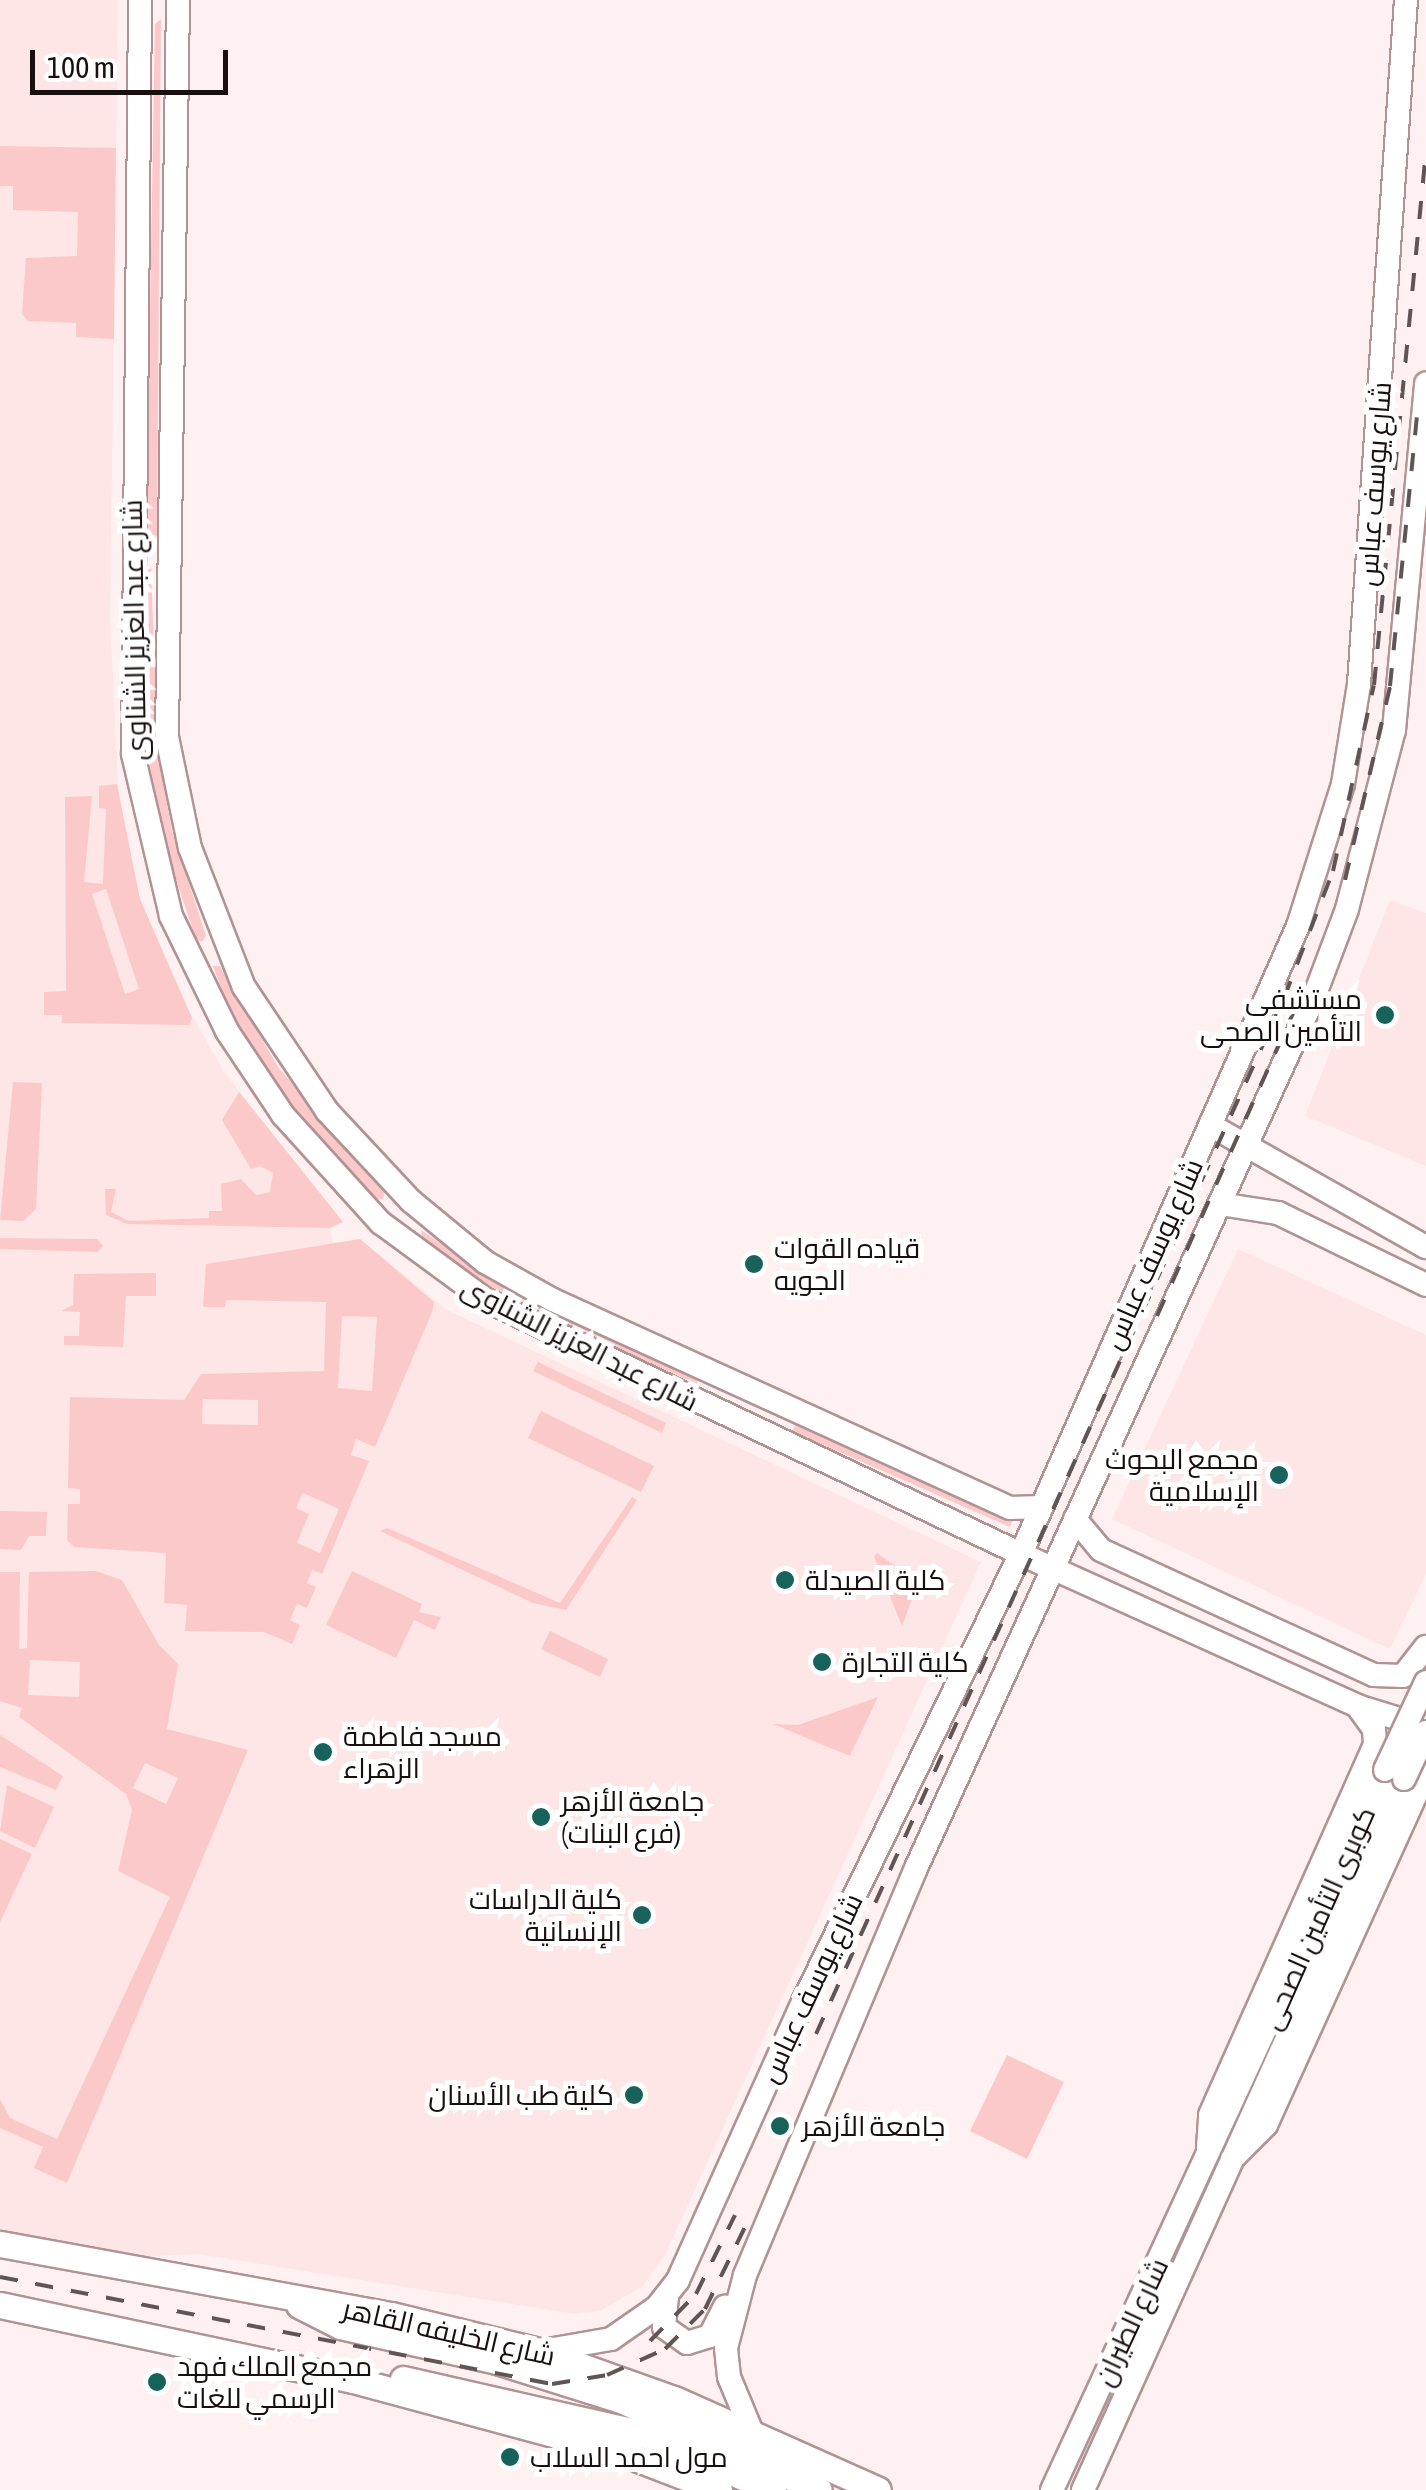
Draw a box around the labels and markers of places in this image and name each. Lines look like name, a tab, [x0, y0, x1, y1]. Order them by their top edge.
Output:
place label: مستشفى التأمين الصحى	[1200, 982, 1362, 1048]
marker: مستشفى التأمين الصحى	[1372, 1002, 1398, 1028]
place label: قياده القوات الجويه	[774, 1231, 920, 1297]
marker: قياده القوات الجويه	[743, 1253, 765, 1275]
place label: مجمع البحوث الإسلامية	[1105, 1442, 1259, 1508]
marker: مجمع البحوث الإسلامية	[1268, 1464, 1290, 1486]
place label: كلية الصيدلة	[805, 1563, 946, 1597]
marker: كلية الصيدلة	[774, 1569, 796, 1591]
place label: كلية التجارة	[842, 1645, 969, 1679]
marker: كلية التجارة	[811, 1651, 833, 1673]
place label: مسجد فاطمة الزهراء	[343, 1719, 502, 1785]
marker: مسجد فاطمة الزهراء	[312, 1741, 334, 1763]
place label: جامعة الأزهر (فرع البنات)	[561, 1784, 704, 1850]
marker: جامعة الأزهر (فرع البنات)	[530, 1806, 552, 1828]
place label: كلية الدراسات الإنسانية	[469, 1882, 622, 1948]
marker: كلية الدراسات الإنسانية	[631, 1904, 653, 1926]
place label: كلية طب الأسنان	[428, 2078, 614, 2112]
marker: كلية طب الأسنان	[623, 2084, 645, 2106]
place label: جامعة الأزهر	[802, 2109, 945, 2143]
marker: جامعة الأزهر	[767, 2113, 793, 2139]
place label: مجمع الملك فهد الرسمي للغات	[177, 2349, 372, 2415]
marker: مجمع الملك فهد الرسمي للغات	[146, 2371, 168, 2393]
place label: مول احمد السلاب	[530, 2440, 728, 2474]
marker: مول احمد السلاب	[499, 2446, 521, 2468]

